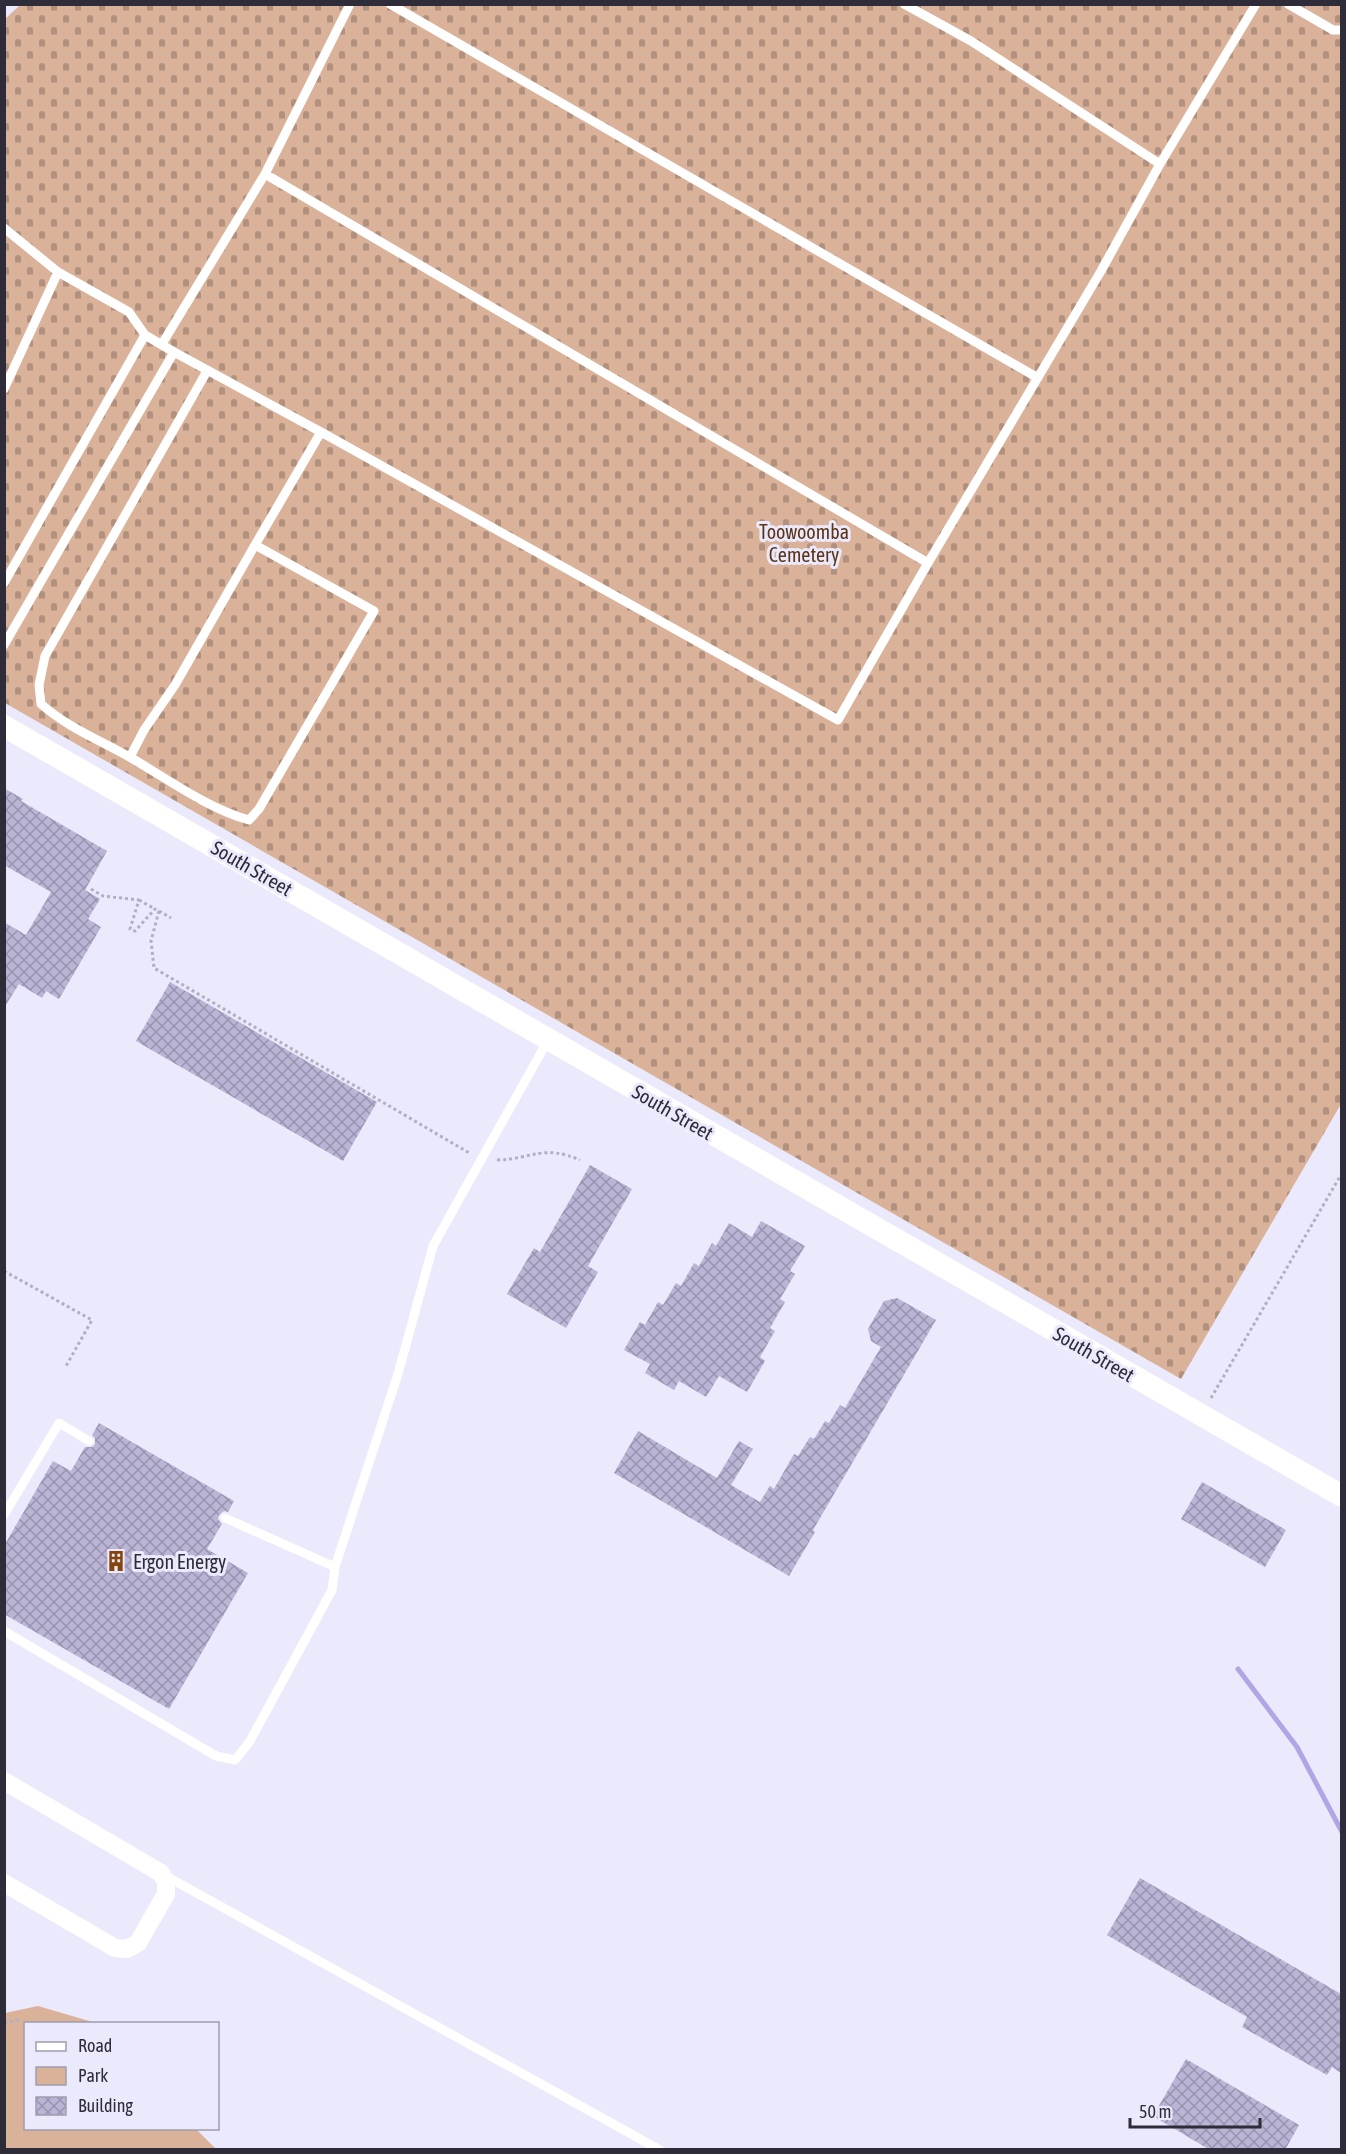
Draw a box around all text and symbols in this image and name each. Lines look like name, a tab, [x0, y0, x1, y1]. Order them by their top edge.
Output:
park label: Toowoomba Cemetery	[759, 520, 849, 566]
street label: South Street	[207, 836, 297, 900]
street label: South Street	[628, 1080, 718, 1144]
street label: South Street	[1049, 1322, 1139, 1386]
building icon: Ergon Energy	[104, 1549, 128, 1573]
place label: Ergon Energy	[133, 1550, 226, 1573]
legend	[24, 2022, 219, 2130]
text: Road	[78, 2035, 112, 2056]
text: Park	[78, 2065, 108, 2086]
scale bar	[1130, 2091, 1260, 2129]
text: Building	[78, 2095, 133, 2116]
text: 50 m	[1139, 2101, 1171, 2122]

